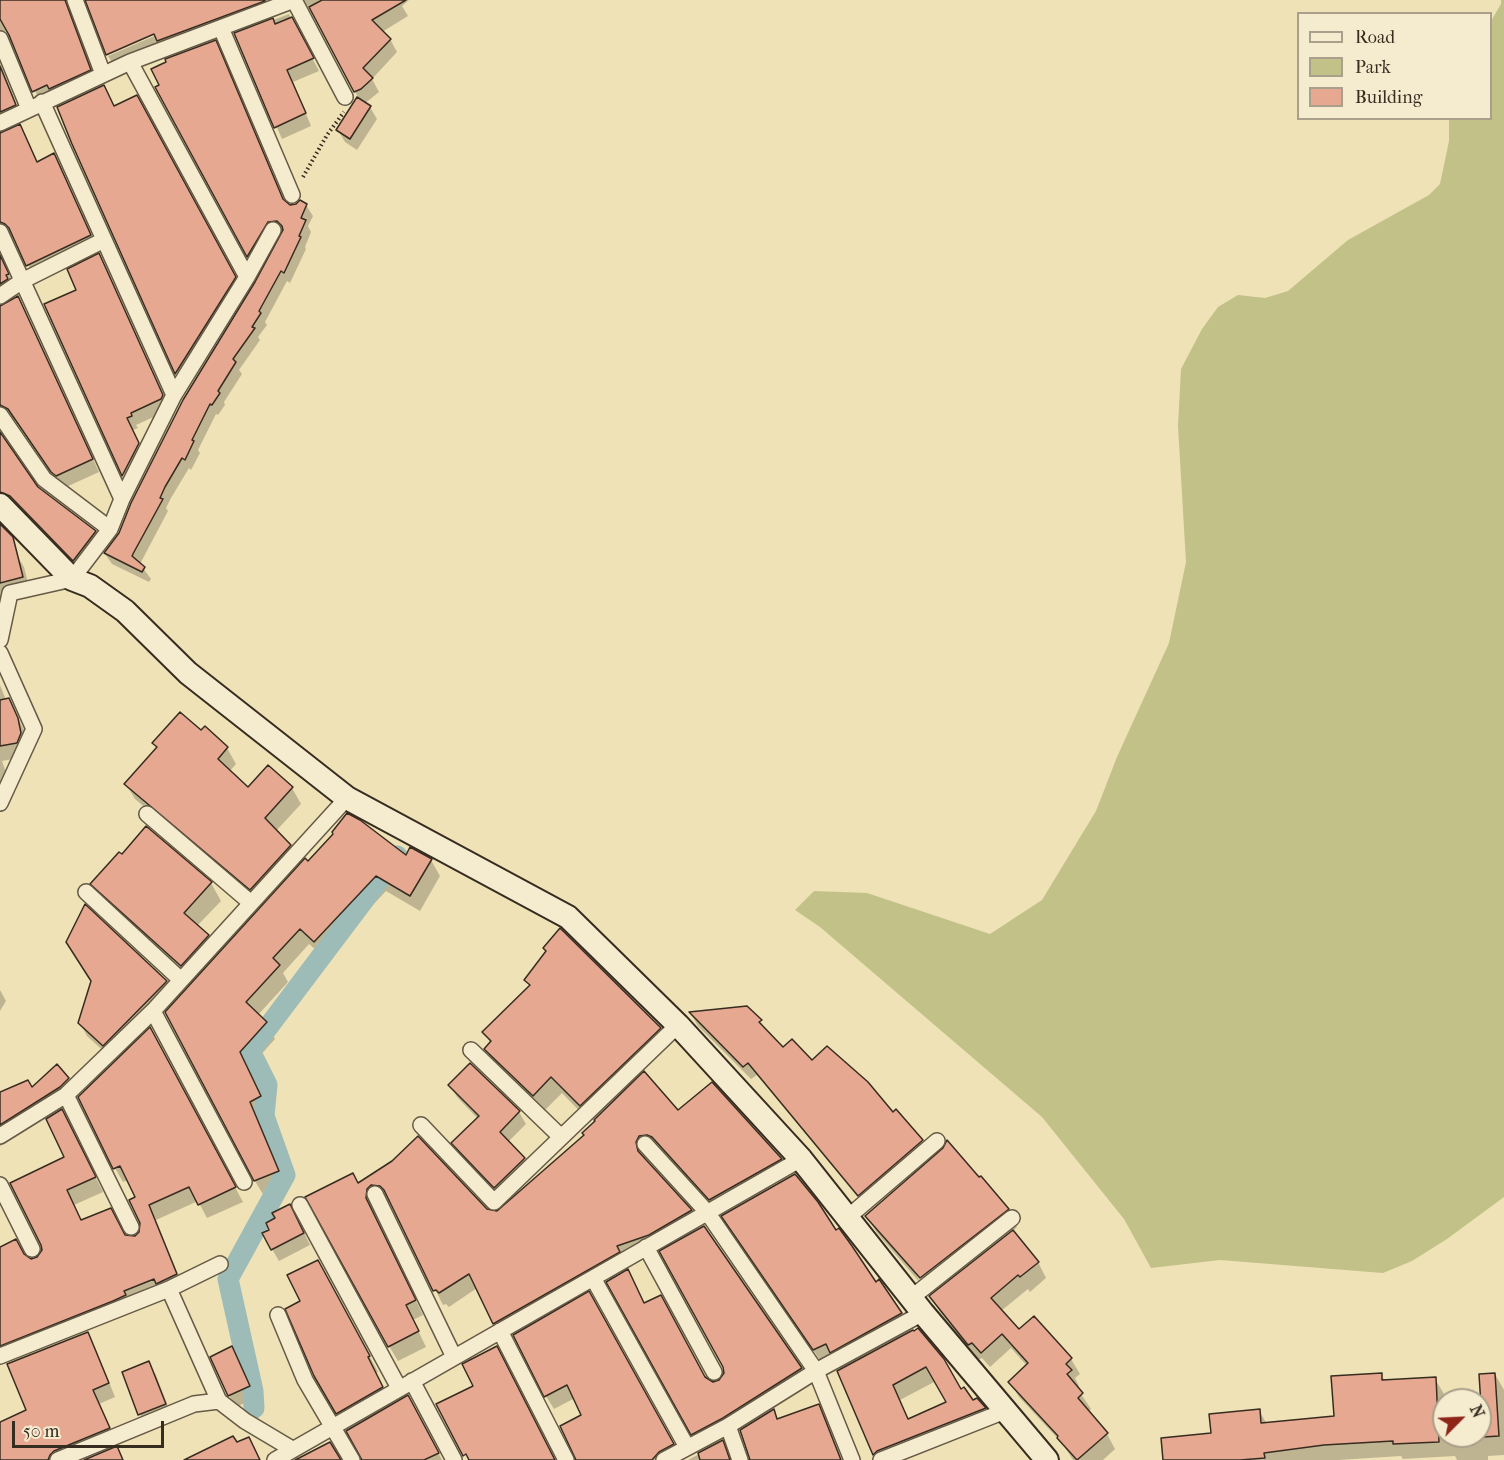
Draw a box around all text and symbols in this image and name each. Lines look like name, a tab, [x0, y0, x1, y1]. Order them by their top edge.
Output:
legend	[1297, 12, 1492, 120]
text: Road	[1355, 27, 1395, 48]
text: Park	[1355, 57, 1391, 78]
text: Building	[1355, 87, 1422, 108]
north arrow	[1432, 1388, 1492, 1448]
text: N	[1466, 1402, 1488, 1421]
scale bar	[15, 1409, 166, 1447]
text: 50 m	[23, 1421, 59, 1442]

